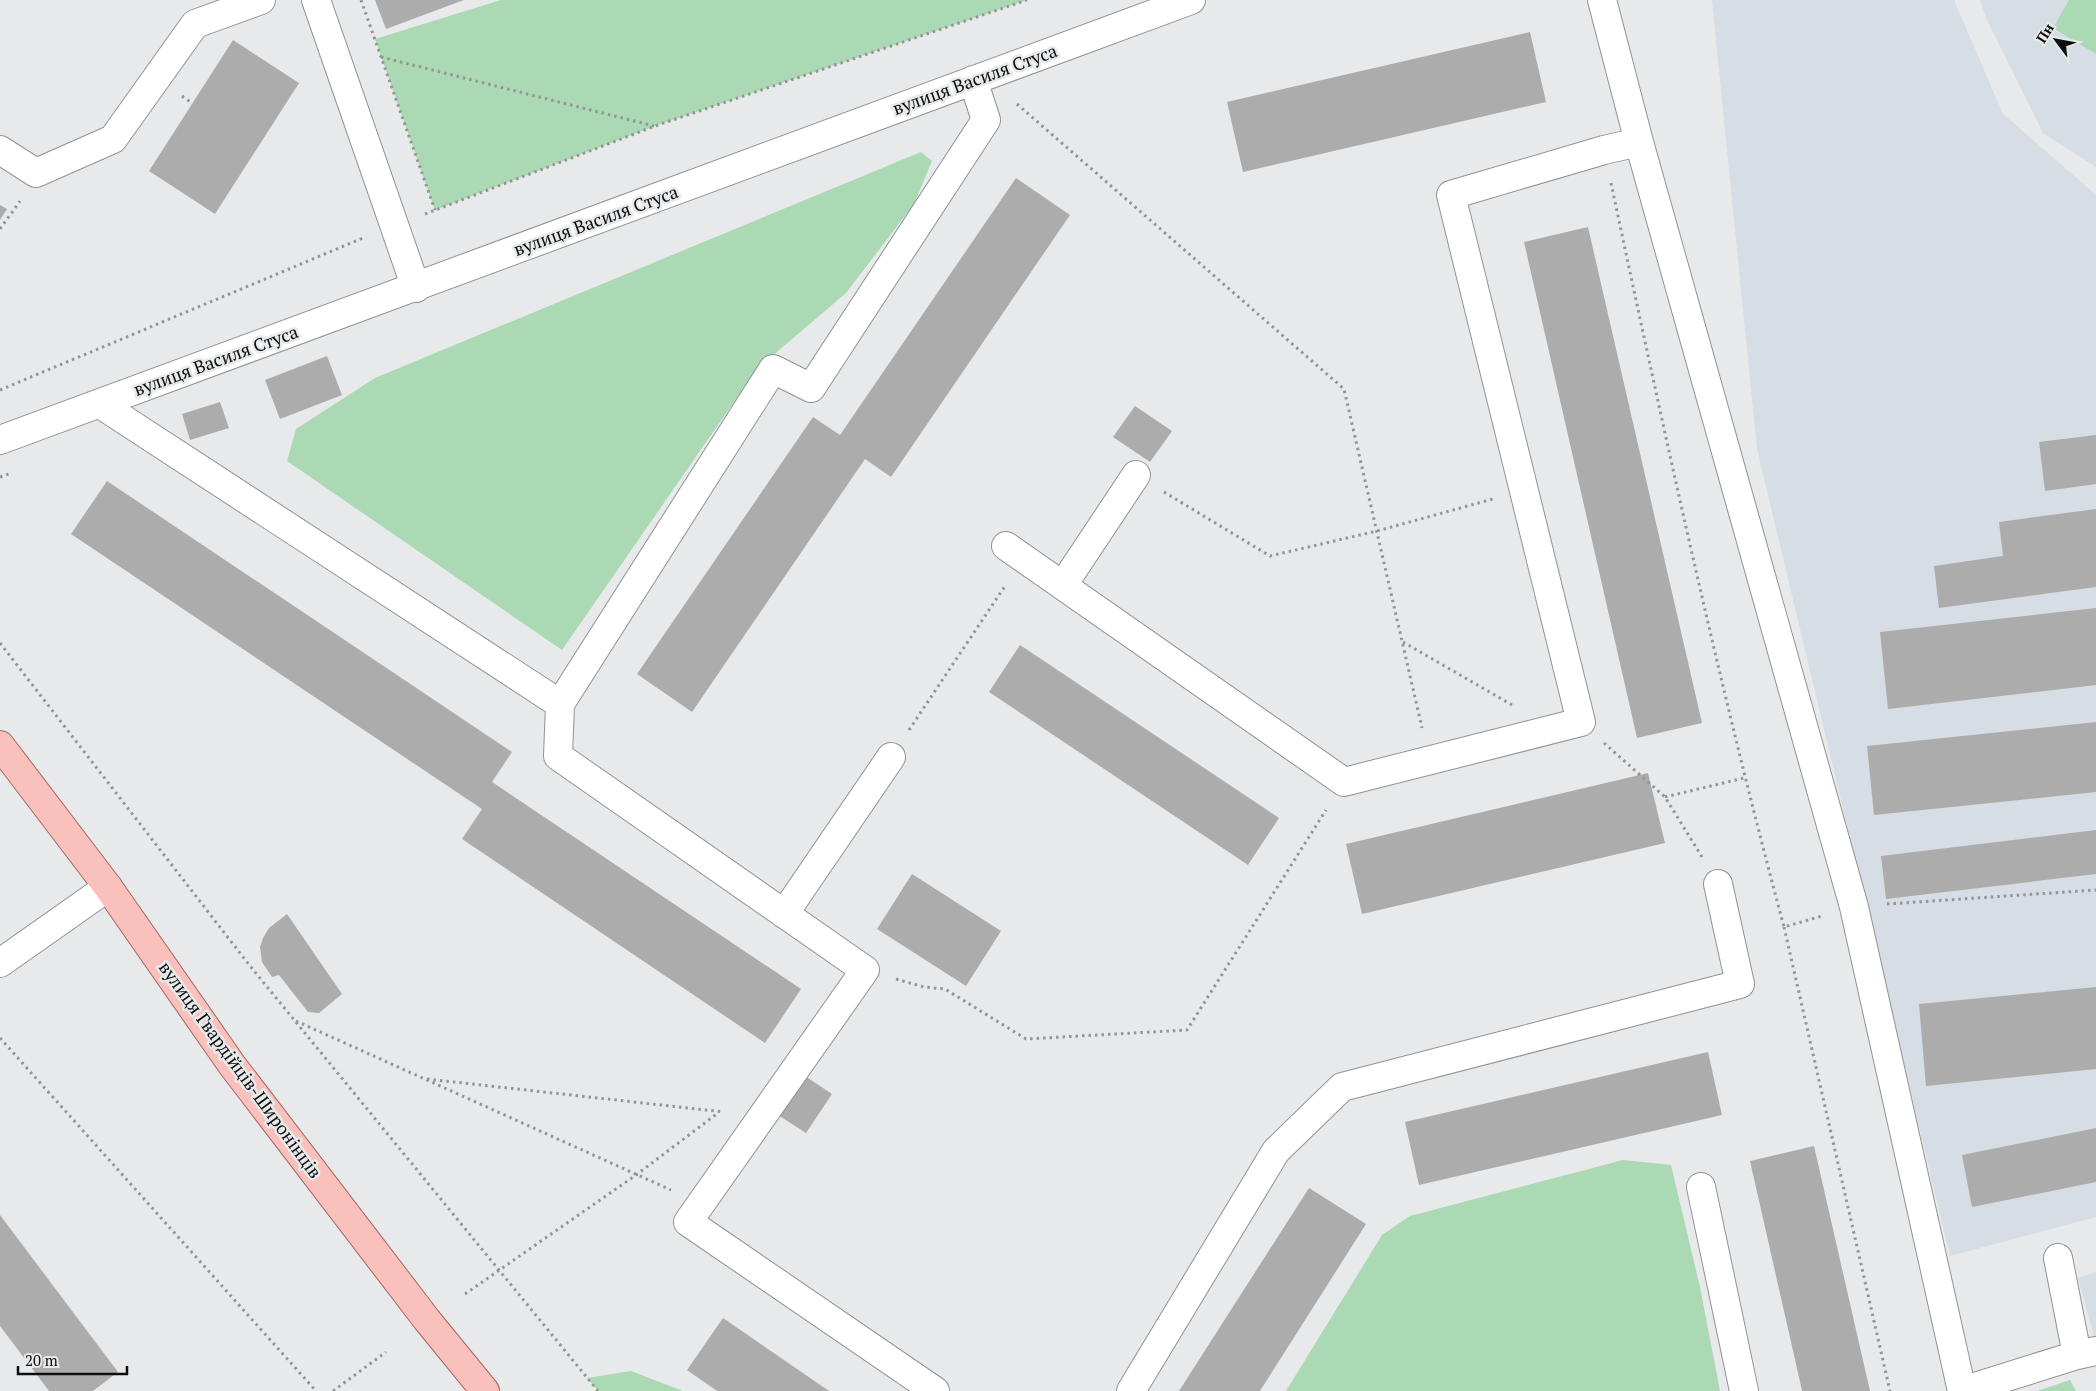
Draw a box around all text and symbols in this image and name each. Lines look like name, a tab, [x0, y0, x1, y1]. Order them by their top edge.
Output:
north arrow	[2031, 15, 2081, 65]
text: Пн	[2031, 19, 2058, 46]
street label: вулиця Василя Стуса	[889, 38, 1060, 120]
street label: вулиця Василя Стуса	[510, 179, 681, 261]
street label: вулиця Василя Стуса	[130, 319, 301, 401]
street label: вулиця Гвардійців-Широнінців	[154, 956, 328, 1183]
scale bar	[18, 1344, 126, 1376]
text: 20 m	[25, 1350, 58, 1370]

